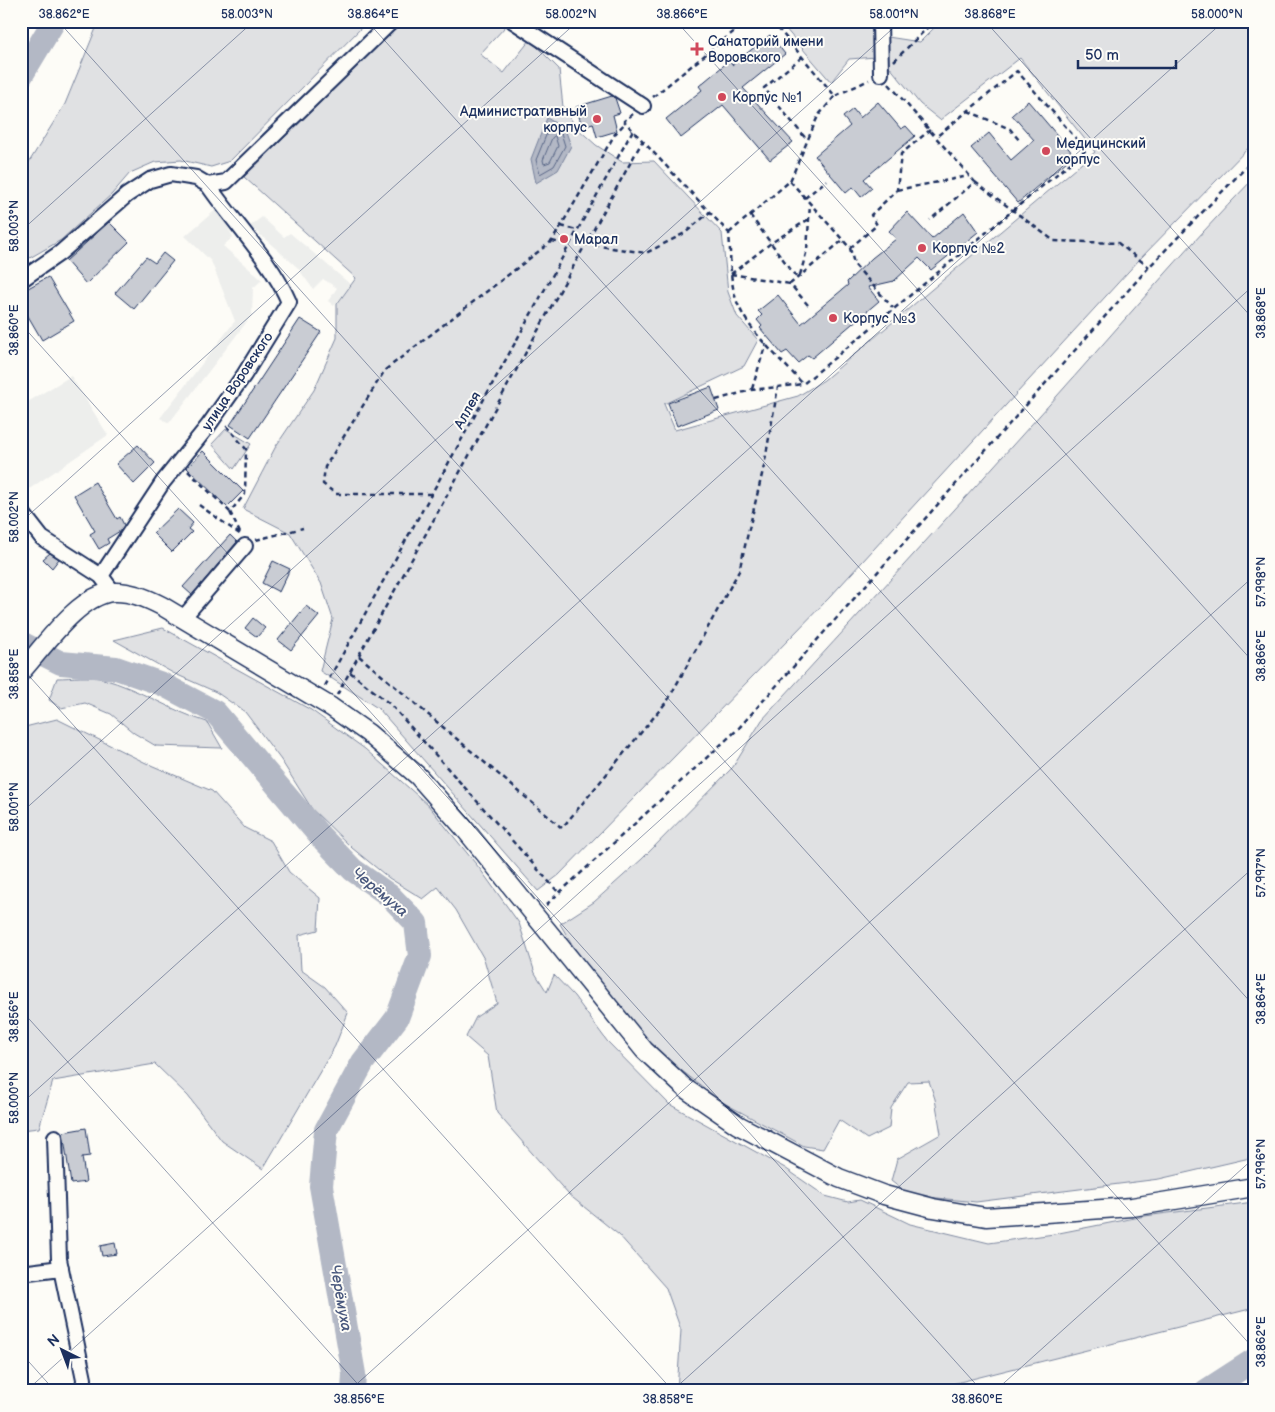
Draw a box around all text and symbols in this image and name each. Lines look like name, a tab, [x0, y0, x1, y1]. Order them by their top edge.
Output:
text: 38.862°E	[38, 7, 90, 22]
text: 58.003°N	[221, 7, 273, 22]
text: 38.864°E	[347, 7, 399, 22]
text: 58.002°N	[545, 7, 597, 22]
text: 38.866°E	[656, 7, 708, 22]
text: 58.001°N	[869, 7, 919, 22]
text: 38.868°E	[964, 7, 1016, 22]
text: 58.000°N	[1191, 7, 1243, 22]
place label: Санаторий имени Воровского	[708, 33, 824, 66]
scale bar	[1078, 38, 1175, 70]
marker: Санаторий имени Воровского	[690, 42, 704, 56]
text: 50 m	[1085, 46, 1119, 65]
place label: Корпус №1	[732, 89, 802, 106]
marker: Корпус №1	[716, 91, 728, 103]
place label: Административный корпус	[459, 103, 587, 136]
marker: Административный корпус	[591, 113, 603, 125]
place label: Медицинский корпус	[1056, 135, 1146, 168]
marker: Медицинский корпус	[1040, 145, 1052, 157]
text: 58.003°N	[7, 200, 22, 252]
place label: Марал	[574, 231, 618, 248]
marker: Марал	[558, 233, 570, 245]
place label: Корпус №2	[932, 240, 1005, 257]
marker: Корпус №2	[916, 242, 928, 254]
text: 38.868°E	[1254, 287, 1269, 339]
text: 38.860°E	[7, 304, 22, 356]
place label: Корпус №3	[843, 310, 916, 327]
marker: Корпус №3	[827, 312, 839, 324]
street label: улица Воровского	[198, 329, 277, 434]
street label: Аллея	[450, 388, 485, 433]
text: 58.002°N	[7, 491, 22, 543]
text: 57.998°N	[1254, 557, 1269, 607]
text: 38.866°E	[1254, 630, 1269, 682]
text: 38.858°E	[7, 648, 22, 700]
text: 58.001°N	[7, 782, 22, 832]
text: 57.997°N	[1254, 848, 1269, 898]
water label: Черёмуха	[348, 863, 412, 921]
text: 38.864°E	[1254, 973, 1269, 1025]
text: 38.856°E	[7, 991, 22, 1043]
text: 58.000°N	[7, 1072, 22, 1124]
text: 57.996°N	[1254, 1139, 1269, 1189]
water label: Черёмуха	[325, 1263, 356, 1333]
text: 38.862°E	[1254, 1316, 1269, 1368]
north arrow	[38, 1324, 88, 1374]
text: N	[44, 1331, 63, 1351]
text: 38.856°E	[333, 1392, 385, 1407]
text: 38.858°E	[642, 1392, 694, 1407]
text: 38.860°E	[951, 1392, 1003, 1407]

